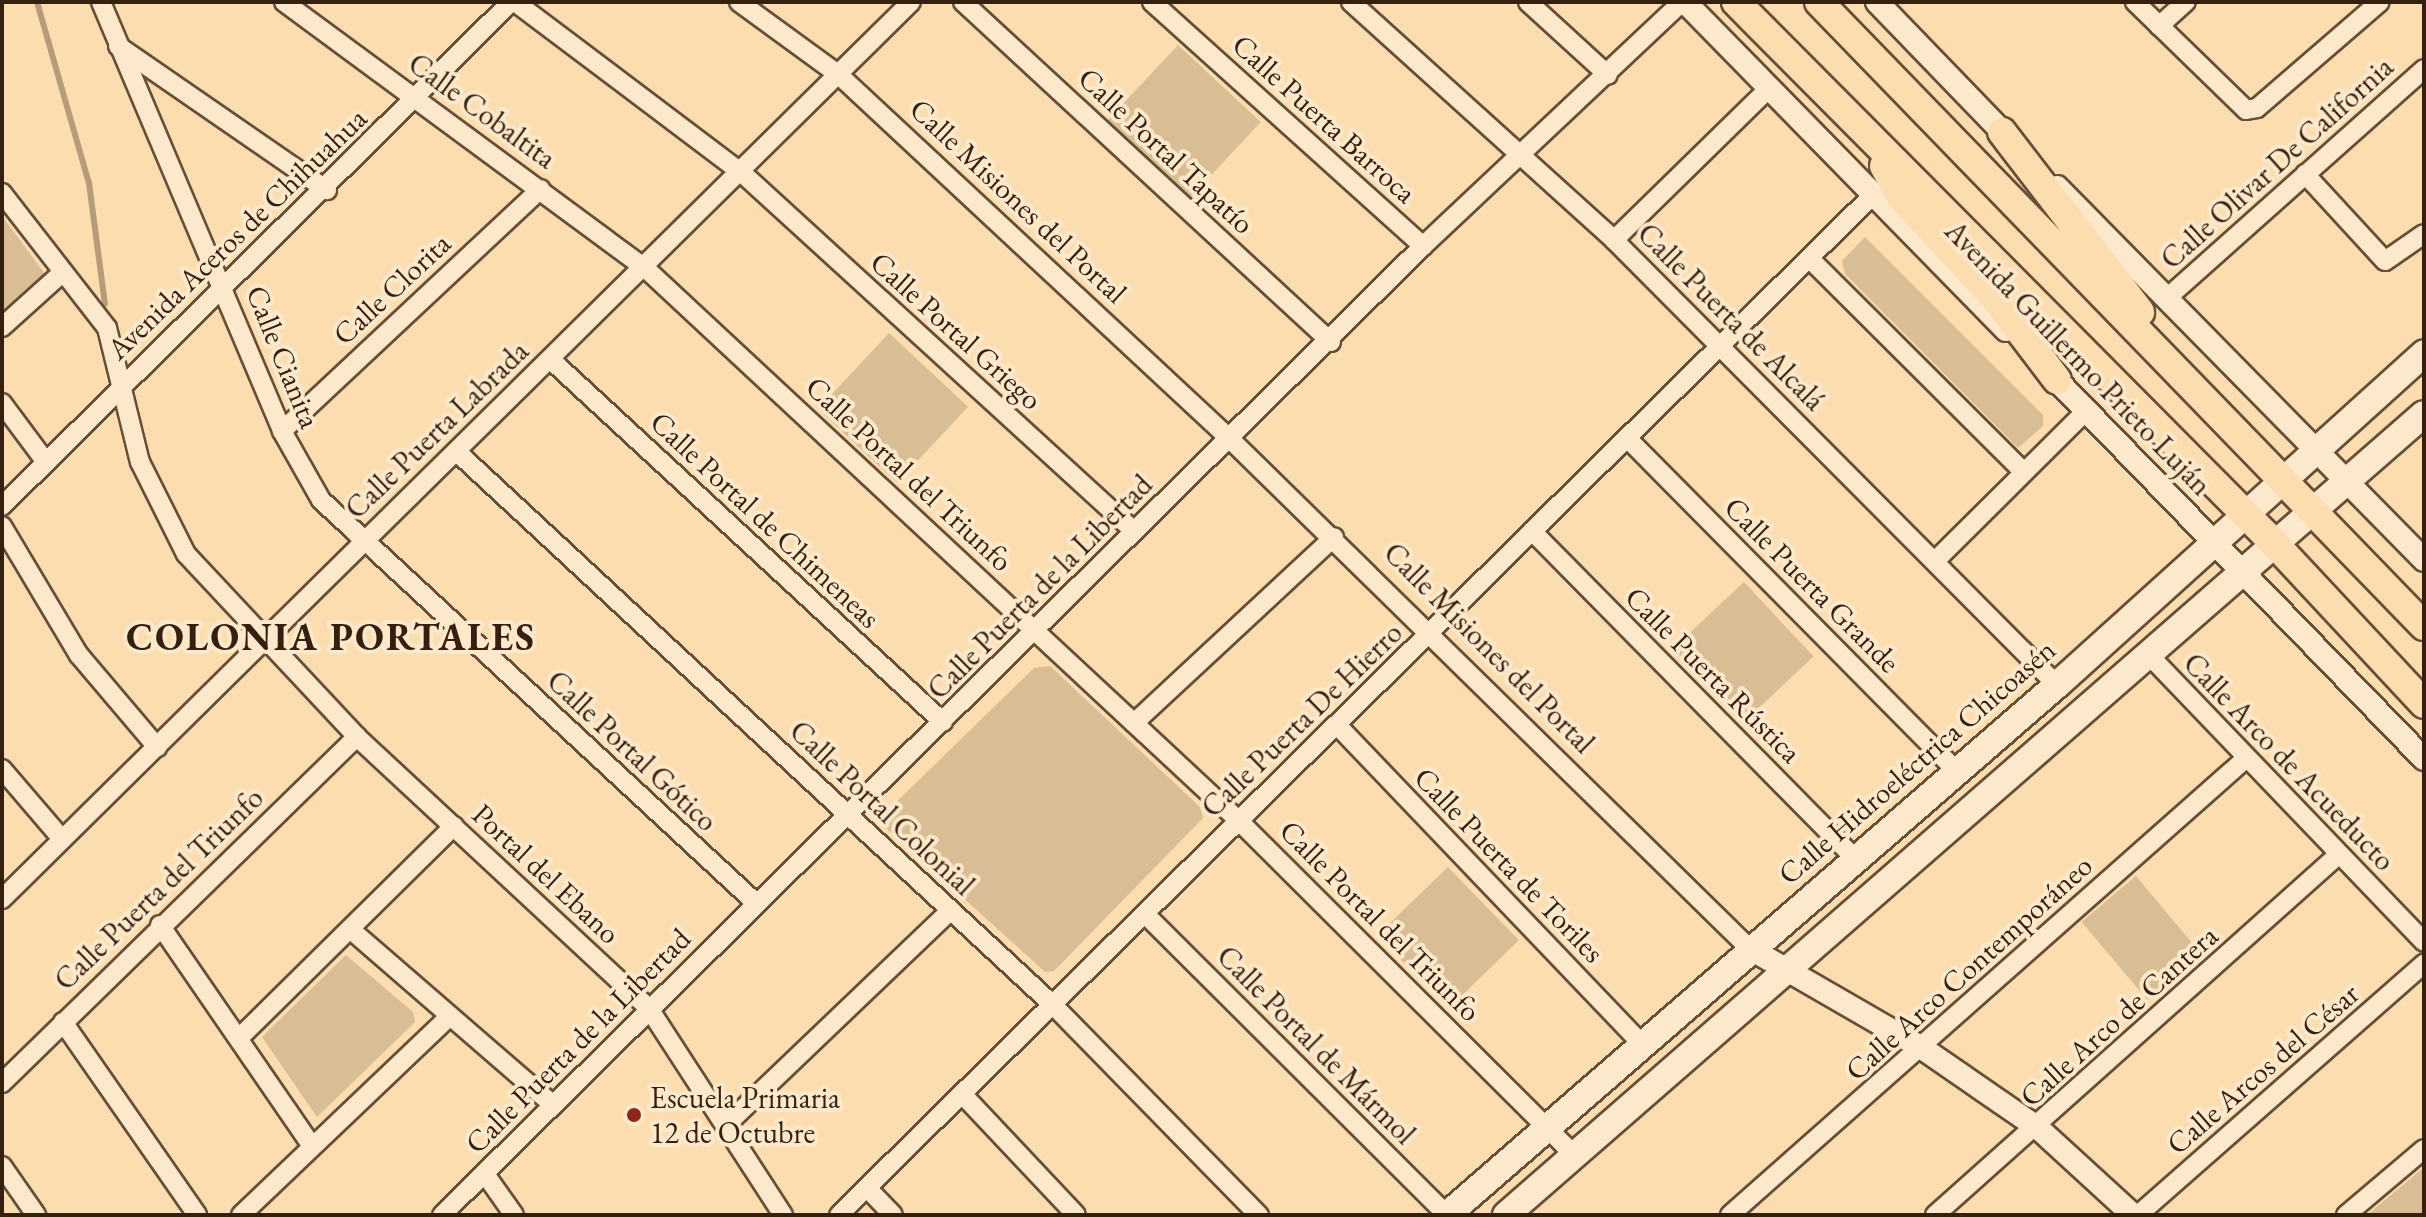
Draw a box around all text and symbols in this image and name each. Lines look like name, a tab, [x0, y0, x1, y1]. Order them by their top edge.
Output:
street label: Calle Puerta Barroca	[1225, 27, 1423, 211]
street label: Calle Cobaltita	[401, 45, 563, 177]
street label: Calle Olivar De California	[2153, 49, 2401, 277]
street label: Calle Portal Tapatío	[1071, 60, 1261, 242]
street label: Calle Misiones del Portal	[902, 91, 1134, 311]
street label: Avenida Aceros de Chihuahua	[100, 100, 374, 368]
street label: Avenida Guillermo Prieto Luján	[1937, 213, 2219, 503]
street label: Calle Puerta de Alcalá	[1630, 216, 1832, 418]
street label: Calle Clorita	[326, 226, 458, 352]
street label: Calle Portal Griego	[863, 244, 1049, 418]
street label: Calle Cianita	[238, 280, 328, 434]
street label: Calle Puerta Labrada	[338, 333, 536, 527]
street label: Calle Portal del Triunfo	[798, 369, 1020, 579]
street label: Calle Portal de Chimeneas	[643, 404, 887, 636]
street label: Calle Puerta de la Libertad	[920, 467, 1160, 707]
street label: Calle Puerta Grande	[1717, 490, 1907, 680]
street label: Calle Misiones del Portal	[1376, 535, 1602, 761]
street label: Calle Puerta Rústica	[1617, 579, 1809, 771]
district label: COLONIA PORTALES	[126, 614, 536, 660]
street label: Calle Puerta De Hierro	[1194, 615, 1410, 825]
street label: Calle Hidroeléctrica Chicoasén	[1771, 632, 2063, 892]
street label: Calle Arco de Acueducto	[2176, 646, 2402, 878]
street label: Calle Portal Gótico	[539, 663, 725, 839]
street label: Calle Portal Colonial	[782, 713, 982, 903]
street label: Calle Puerta de Toriles	[1407, 760, 1611, 970]
street label: Calle Puerta del Triunfo	[47, 780, 271, 998]
street label: Portal del Ebano	[465, 796, 627, 952]
street label: Calle Portal del Triunfo	[1272, 813, 1488, 1029]
street label: Calle Arco Contemporáneo	[1838, 848, 2100, 1088]
street label: Calle Arco de Cantera	[2013, 918, 2225, 1114]
street label: Calle Puerta de la Libertad	[458, 921, 698, 1161]
street label: Calle Portal de Mármol	[1209, 938, 1423, 1152]
street label: Calle Arcos del César	[2159, 976, 2367, 1162]
place label: Escuela Primaria 12 de Octubre	[650, 1080, 840, 1150]
marker: Escuela Primaria 12 de Octubre	[625, 1106, 643, 1124]

